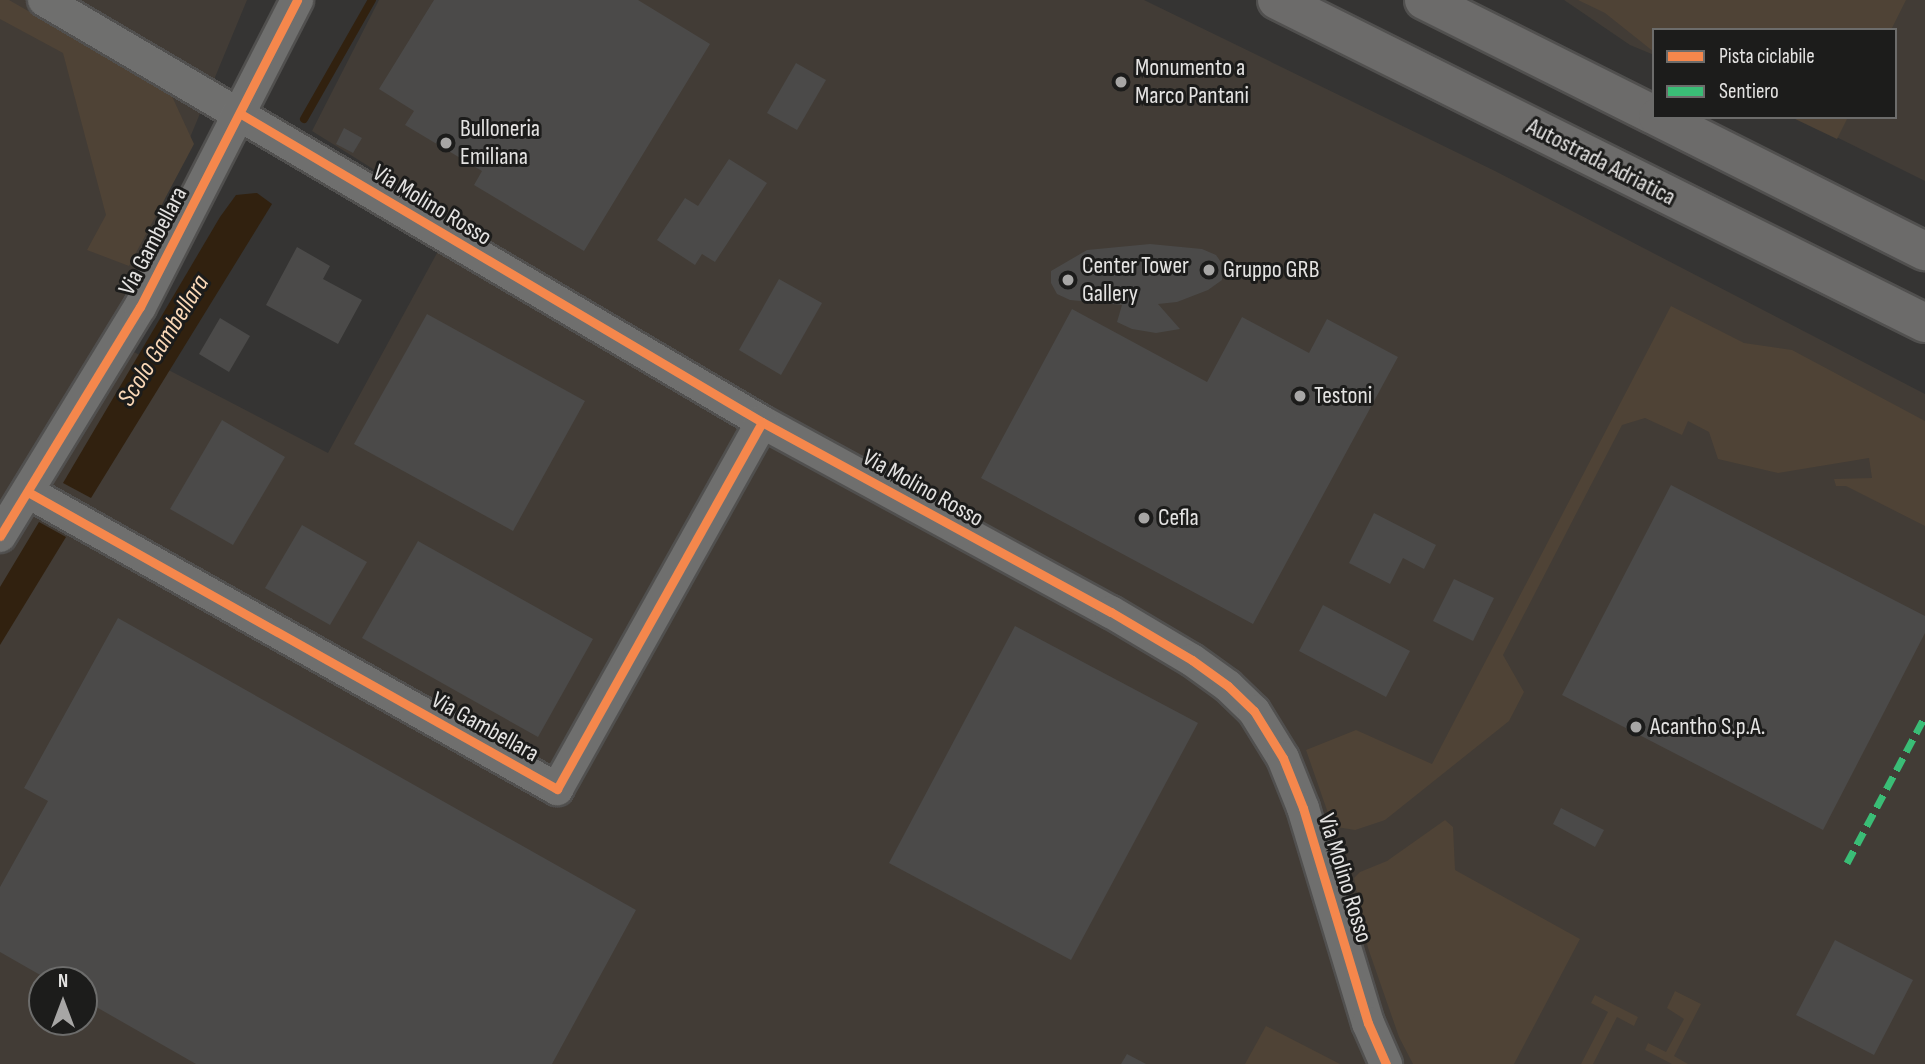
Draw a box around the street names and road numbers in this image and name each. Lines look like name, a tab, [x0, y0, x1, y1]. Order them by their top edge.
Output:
street label: Autostrada Adriatica	[1522, 112, 1680, 212]
street label: Via Molino Rosso	[367, 158, 497, 252]
street label: Via Gambellara	[113, 182, 193, 300]
street label: Via Molino Rosso	[858, 443, 988, 533]
street label: Via Gambellara	[426, 686, 544, 768]
street label: Via Molino Rosso	[1312, 810, 1378, 946]

